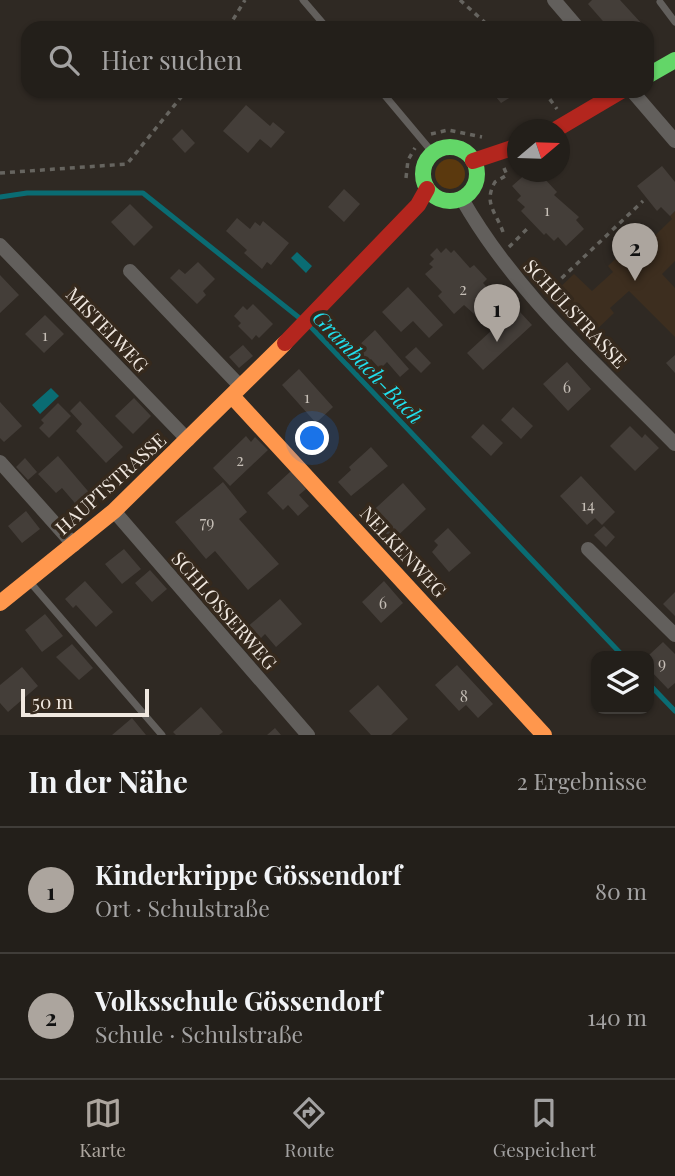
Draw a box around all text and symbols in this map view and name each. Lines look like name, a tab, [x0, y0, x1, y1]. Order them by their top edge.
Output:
search box	[21, 21, 654, 98]
icon: search	[45, 41, 83, 79]
text: Hier suchen	[101, 42, 242, 77]
north arrow	[507, 119, 570, 182]
house number: 1	[544, 199, 550, 220]
pin: 2	[612, 223, 658, 281]
street label: SCHULSTRASSE	[519, 253, 633, 373]
house number: 2	[459, 278, 467, 299]
street label: MISTELWEG	[61, 281, 155, 377]
pin: 1	[474, 284, 520, 342]
water label: Grambach-Bach	[307, 303, 431, 429]
house number: 1	[42, 324, 48, 345]
house number: 6	[563, 376, 571, 397]
house number: 1	[304, 386, 310, 407]
your location	[295, 421, 329, 455]
street label: HAUPTSTRASSE	[49, 426, 171, 540]
house number: 2	[236, 449, 244, 470]
house number: 14	[581, 494, 595, 515]
street label: NELKENWEG	[355, 500, 453, 602]
house number: 79	[200, 511, 214, 532]
street label: SCHLOSSERWEG	[167, 545, 283, 675]
house number: 6	[379, 592, 387, 613]
map controls	[591, 651, 654, 714]
button: layers	[591, 651, 654, 714]
house number: 9	[658, 652, 666, 673]
house number: 8	[460, 685, 468, 706]
scale bar	[21, 686, 149, 718]
text: 50 m	[32, 688, 73, 714]
text: In der Nähe	[28, 761, 188, 801]
text: 2 Ergebnisse	[517, 765, 647, 796]
text: Kinderkrippe Gössendorf	[95, 857, 402, 892]
text: 1	[47, 875, 55, 906]
text: 80 m	[595, 875, 647, 906]
text: Ort · Schulstraße	[95, 892, 270, 923]
text: Volksschule Gössendorf	[95, 983, 382, 1018]
text: 2	[45, 1001, 57, 1032]
text: 140 m	[587, 1001, 647, 1032]
text: Schule · Schulstraße	[95, 1018, 303, 1049]
tab: Karte	[79, 1094, 126, 1162]
tab: Route	[284, 1094, 334, 1162]
tab: Gespeichert	[493, 1094, 596, 1162]

